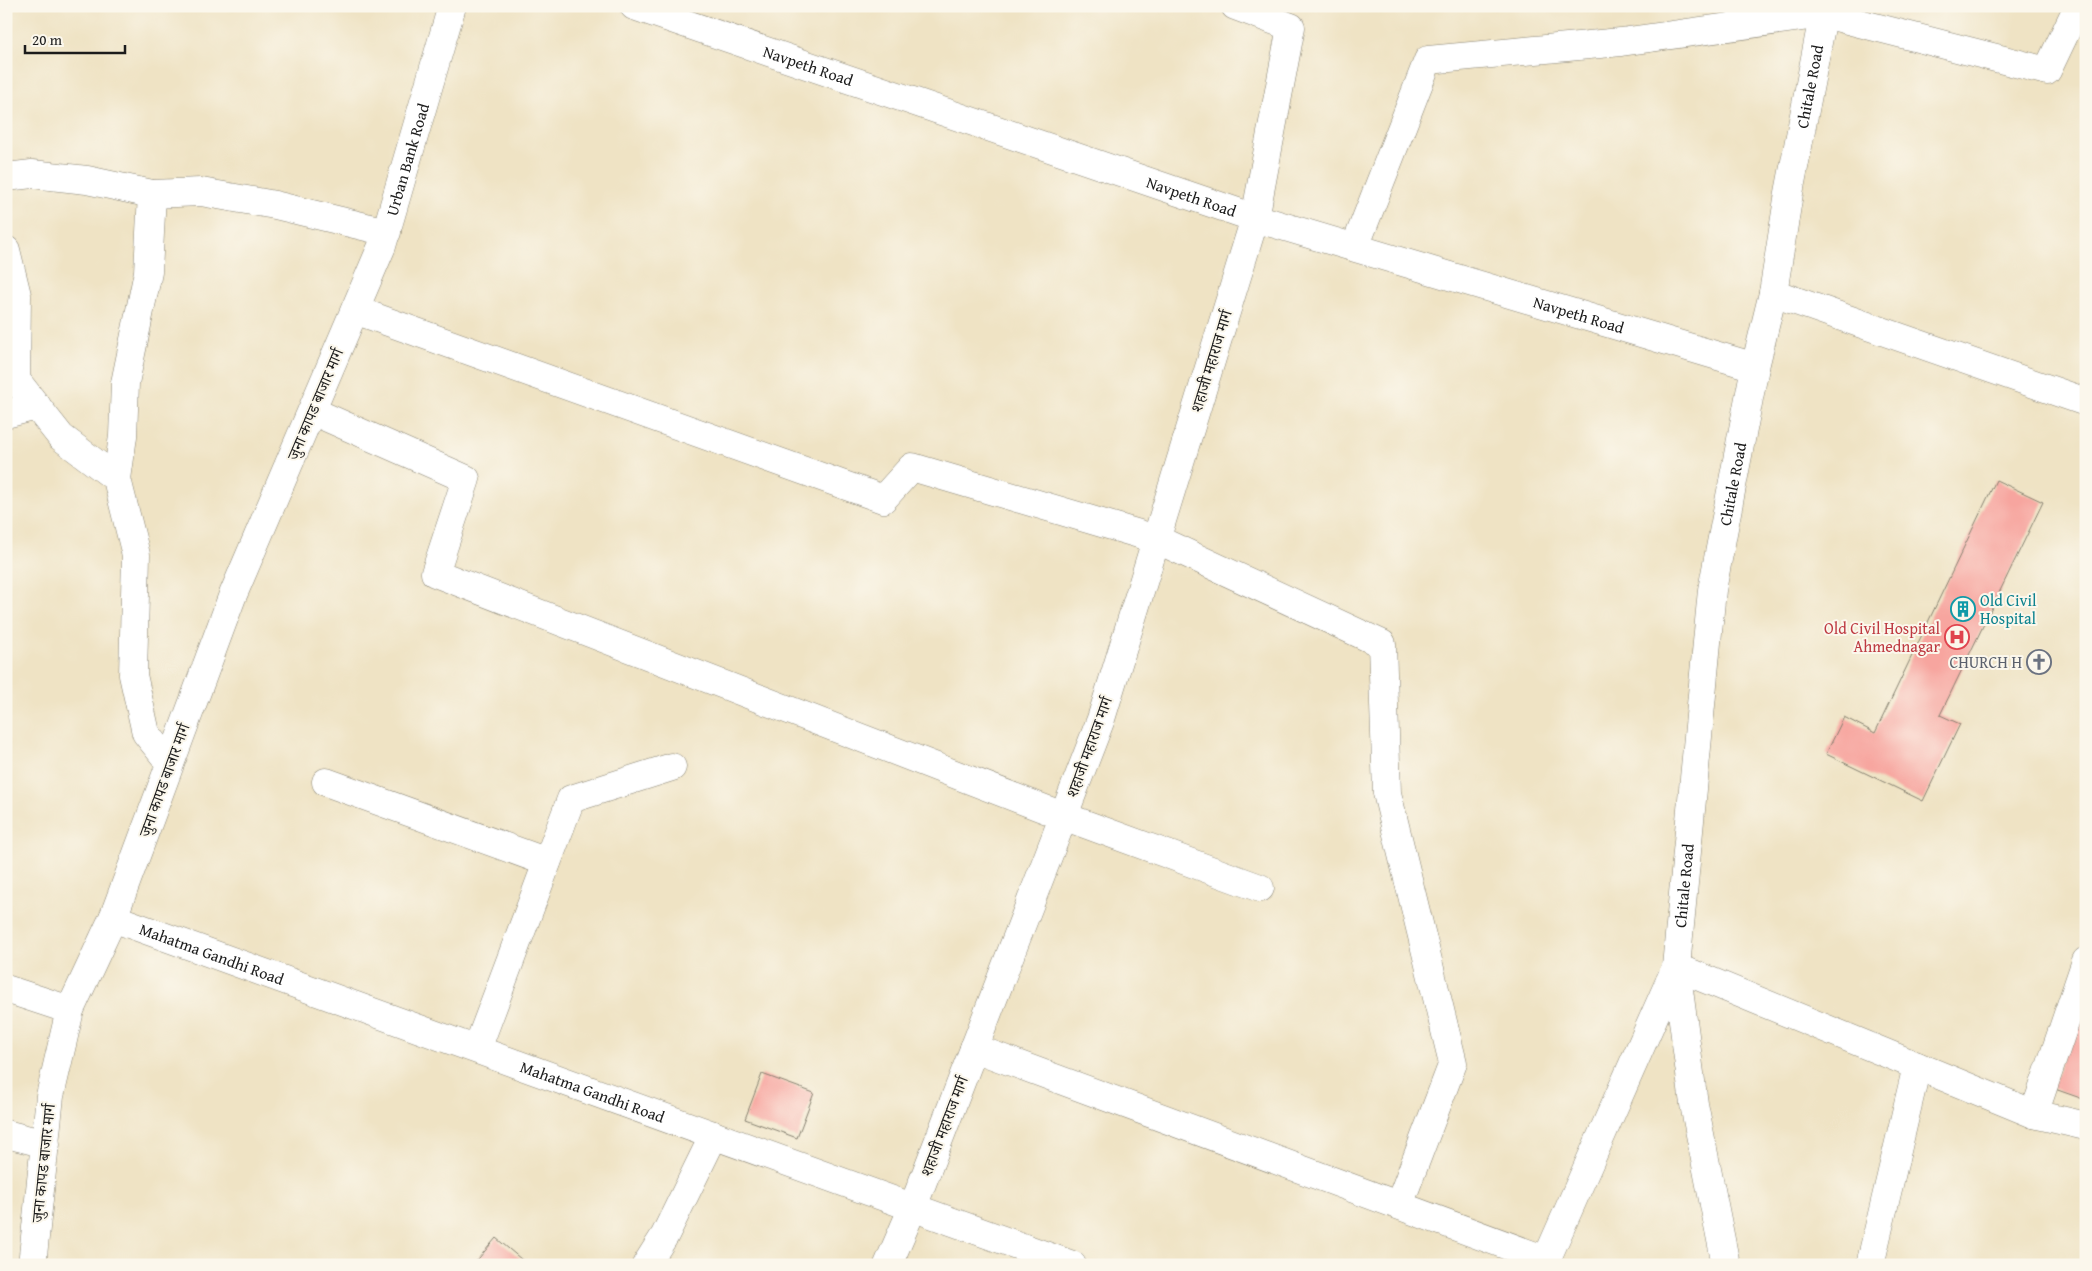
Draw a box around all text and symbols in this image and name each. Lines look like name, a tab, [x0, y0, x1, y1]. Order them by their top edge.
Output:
scale bar	[25, 22, 125, 54]
text: 20 m	[32, 29, 63, 50]
street label: Navpeth Road	[760, 39, 857, 92]
street label: Chitale Road	[1790, 42, 1829, 130]
street label: Urban Bank Road	[379, 100, 435, 219]
street label: Navpeth Road	[1143, 170, 1240, 223]
street label: Navpeth Road	[1530, 290, 1627, 339]
street label: शहाजी महाराज मार्ग	[1184, 306, 1238, 415]
street label: जुना कापड बाजार मार्ग	[280, 343, 350, 464]
street label: Chitale Road	[1713, 440, 1752, 528]
place label: Old Civil Hospital	[1980, 588, 2037, 630]
building icon: Old Civil Hospital	[1950, 596, 1976, 622]
place label: Old Civil Hospital Ahmednagar	[1824, 616, 1941, 658]
hospital icon: Old Civil Hospital Ahmednagar	[1944, 624, 1970, 650]
church icon: CHURCH H	[2026, 649, 2052, 675]
place label: CHURCH H	[1949, 650, 2022, 674]
street label: शहाजी महाराज मार्ग	[1060, 692, 1119, 801]
street label: जुना कापड बाजार मार्ग	[132, 718, 196, 841]
street label: Chitale Road	[1668, 842, 1700, 929]
street label: Mahatma Gandhi Road	[136, 917, 288, 991]
street label: Mahatma Gandhi Road	[517, 1054, 669, 1129]
street label: शहाजी महाराज मार्ग	[914, 1071, 975, 1180]
street label: जुना कापड बाजार मार्ग	[25, 1101, 61, 1225]

